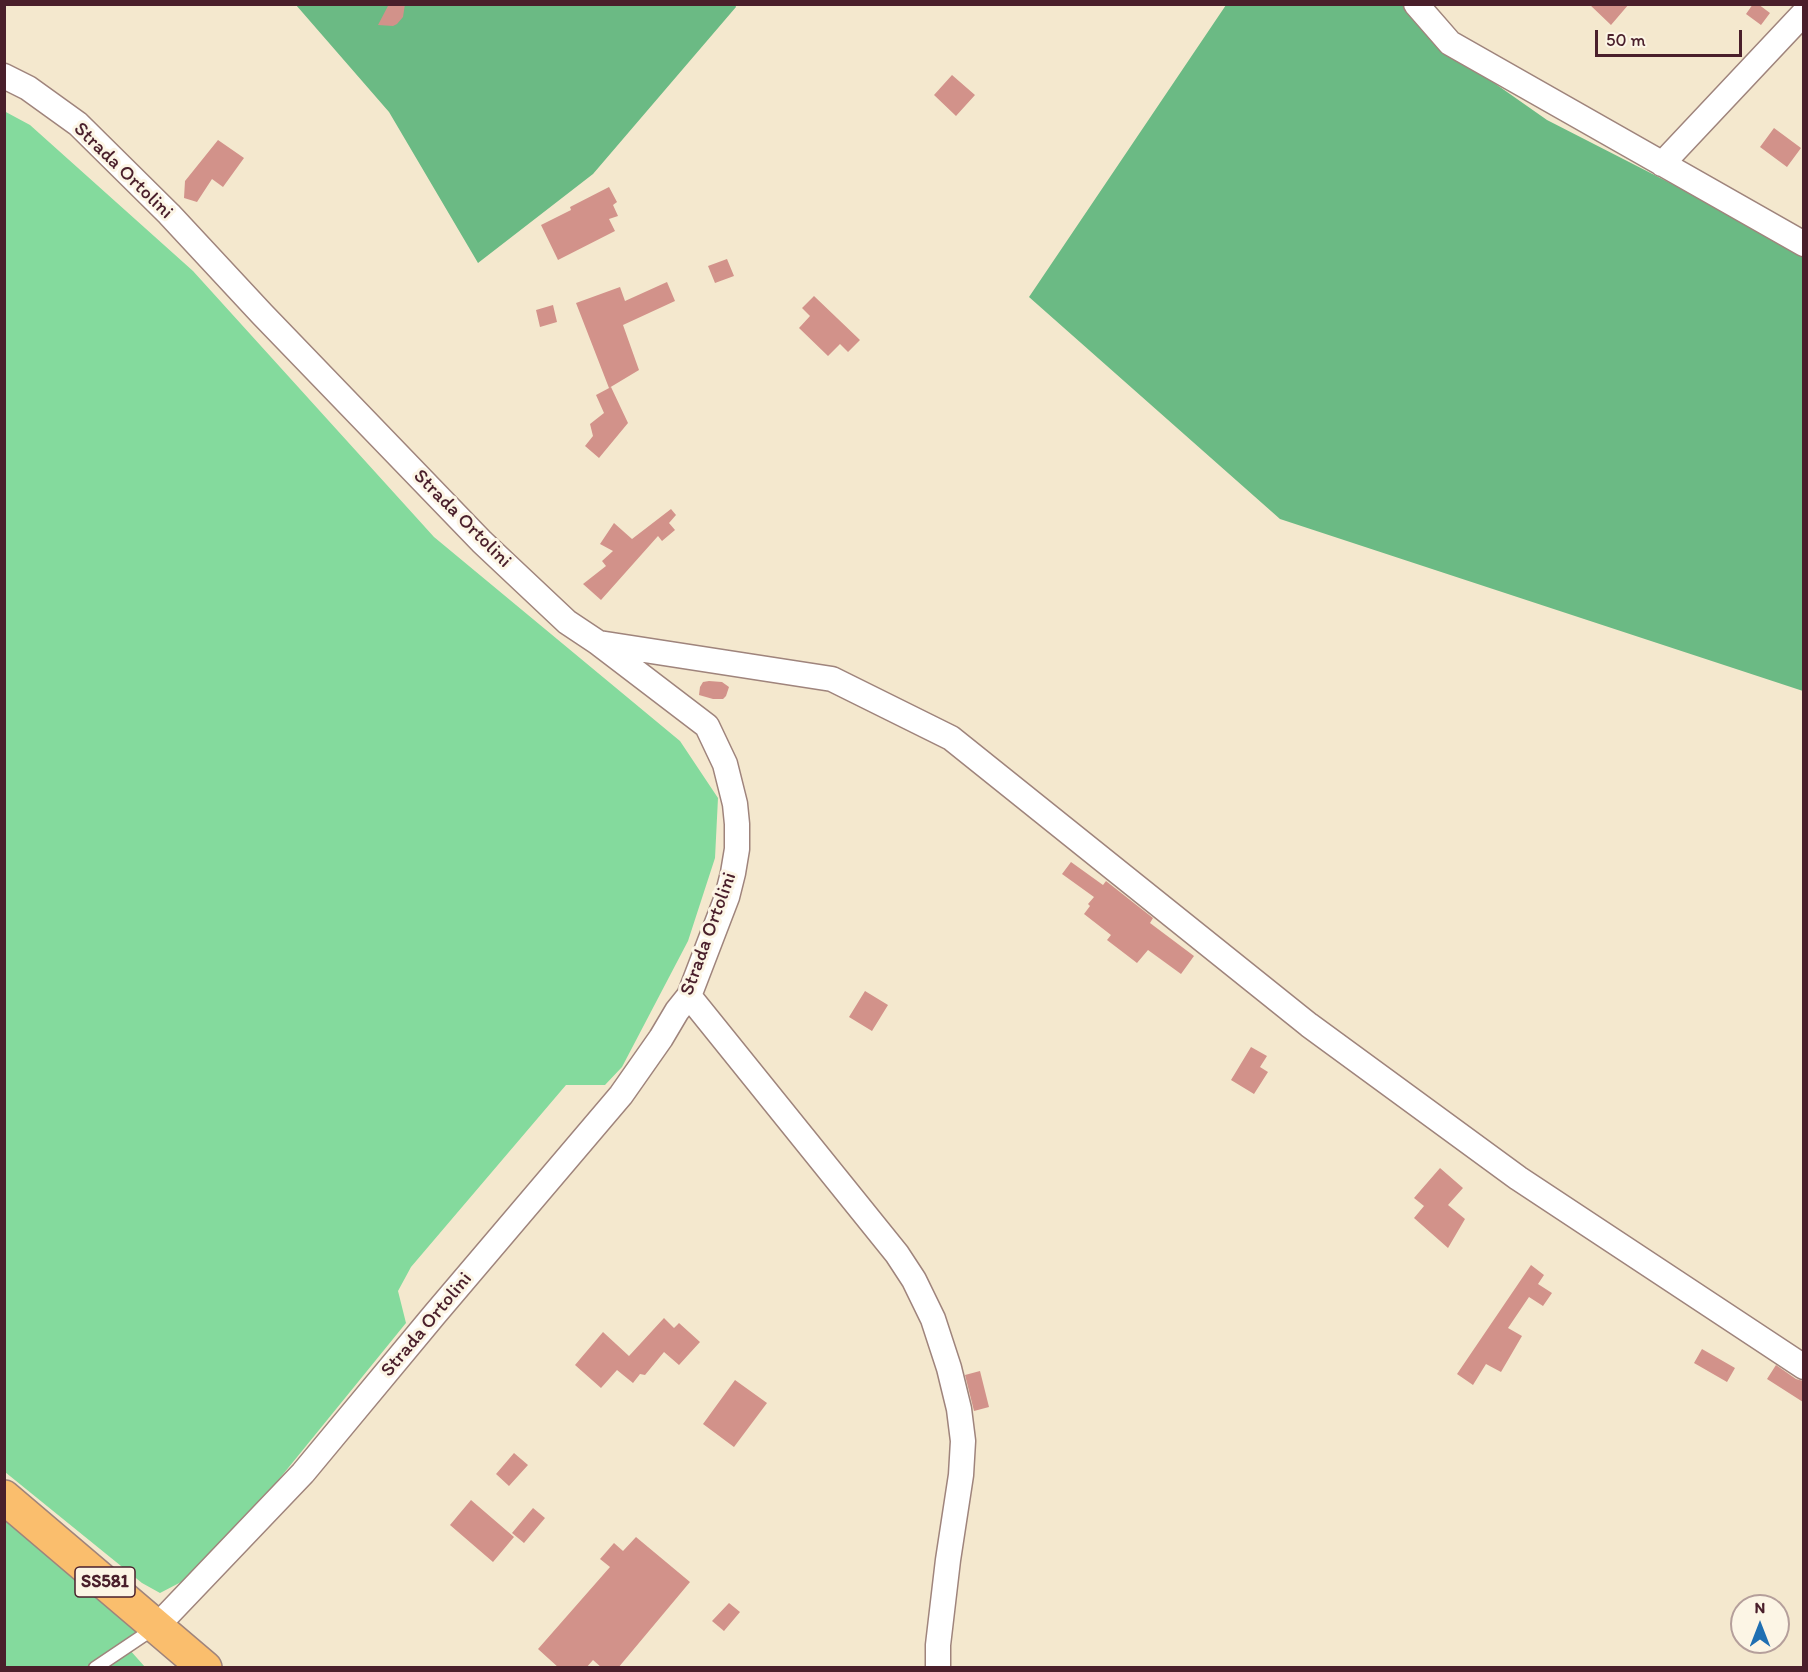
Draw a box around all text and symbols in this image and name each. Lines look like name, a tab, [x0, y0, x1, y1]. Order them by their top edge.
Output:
scale bar	[1598, 18, 1745, 56]
text: 50 m	[1606, 29, 1646, 51]
street label: Strada Ortolini	[68, 117, 178, 225]
street label: Strada Ortolini	[408, 465, 516, 573]
street label: Strada Ortolini	[676, 869, 742, 999]
street label: Strada Ortolini	[376, 1268, 478, 1382]
road number: SS581	[75, 1567, 135, 1597]
north arrow	[1730, 1594, 1790, 1654]
text: N	[1755, 1598, 1765, 1617]

